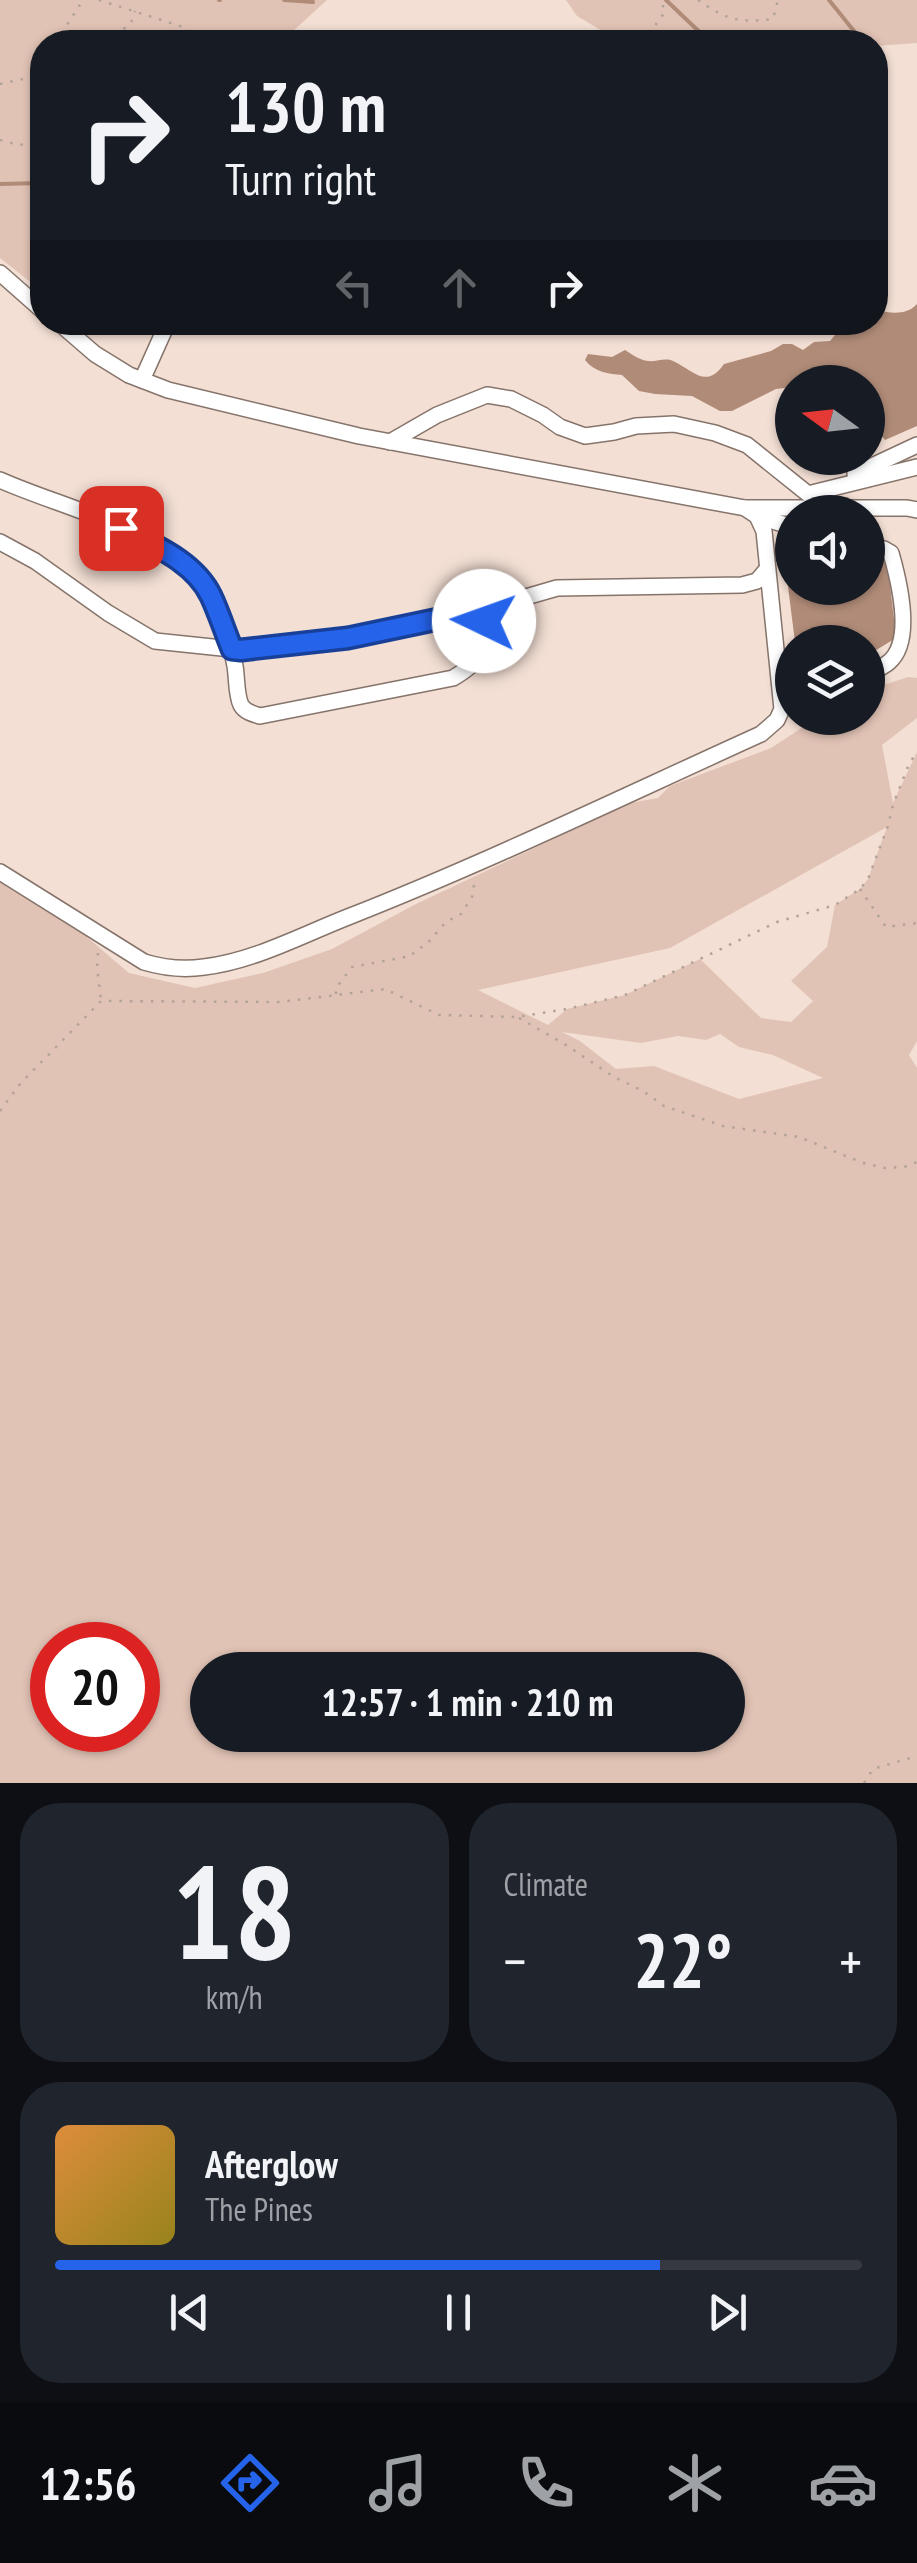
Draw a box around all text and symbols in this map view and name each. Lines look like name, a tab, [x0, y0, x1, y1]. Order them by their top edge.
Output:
text: 130 m	[225, 61, 386, 151]
icon: right	[60, 70, 190, 200]
text: Turn right	[225, 149, 376, 207]
icon: left	[327, 260, 382, 315]
icon: ahead	[432, 260, 487, 315]
icon: right	[537, 260, 592, 315]
north arrow	[775, 365, 885, 475]
map controls	[775, 365, 885, 735]
pin	[79, 486, 164, 571]
button: sound	[775, 495, 885, 605]
icon: arrive	[94, 501, 149, 556]
position arrow	[432, 569, 536, 673]
button: layers	[775, 625, 885, 735]
speed limit sign: 20	[30, 1622, 160, 1752]
text: 12:57 · 1 min · 210 m	[321, 1677, 614, 1726]
text: 18	[172, 1827, 296, 1995]
text: Climate	[504, 1863, 588, 1905]
text: 22°	[633, 1912, 732, 2009]
text: −	[504, 1925, 526, 1996]
text: +	[839, 1925, 862, 1996]
text: km/h	[206, 1976, 263, 2018]
text: Afterglow	[205, 2139, 338, 2188]
text: The Pines	[205, 2188, 313, 2230]
icon: previous	[162, 2285, 217, 2340]
icon: pause	[431, 2285, 486, 2340]
icon: next	[700, 2285, 755, 2340]
icon: directions	[215, 2448, 285, 2518]
icon: music	[363, 2448, 433, 2518]
icon: phone	[511, 2448, 581, 2518]
icon: climate	[660, 2448, 730, 2518]
icon: car	[808, 2448, 878, 2518]
text: 12:56	[39, 2454, 136, 2512]

